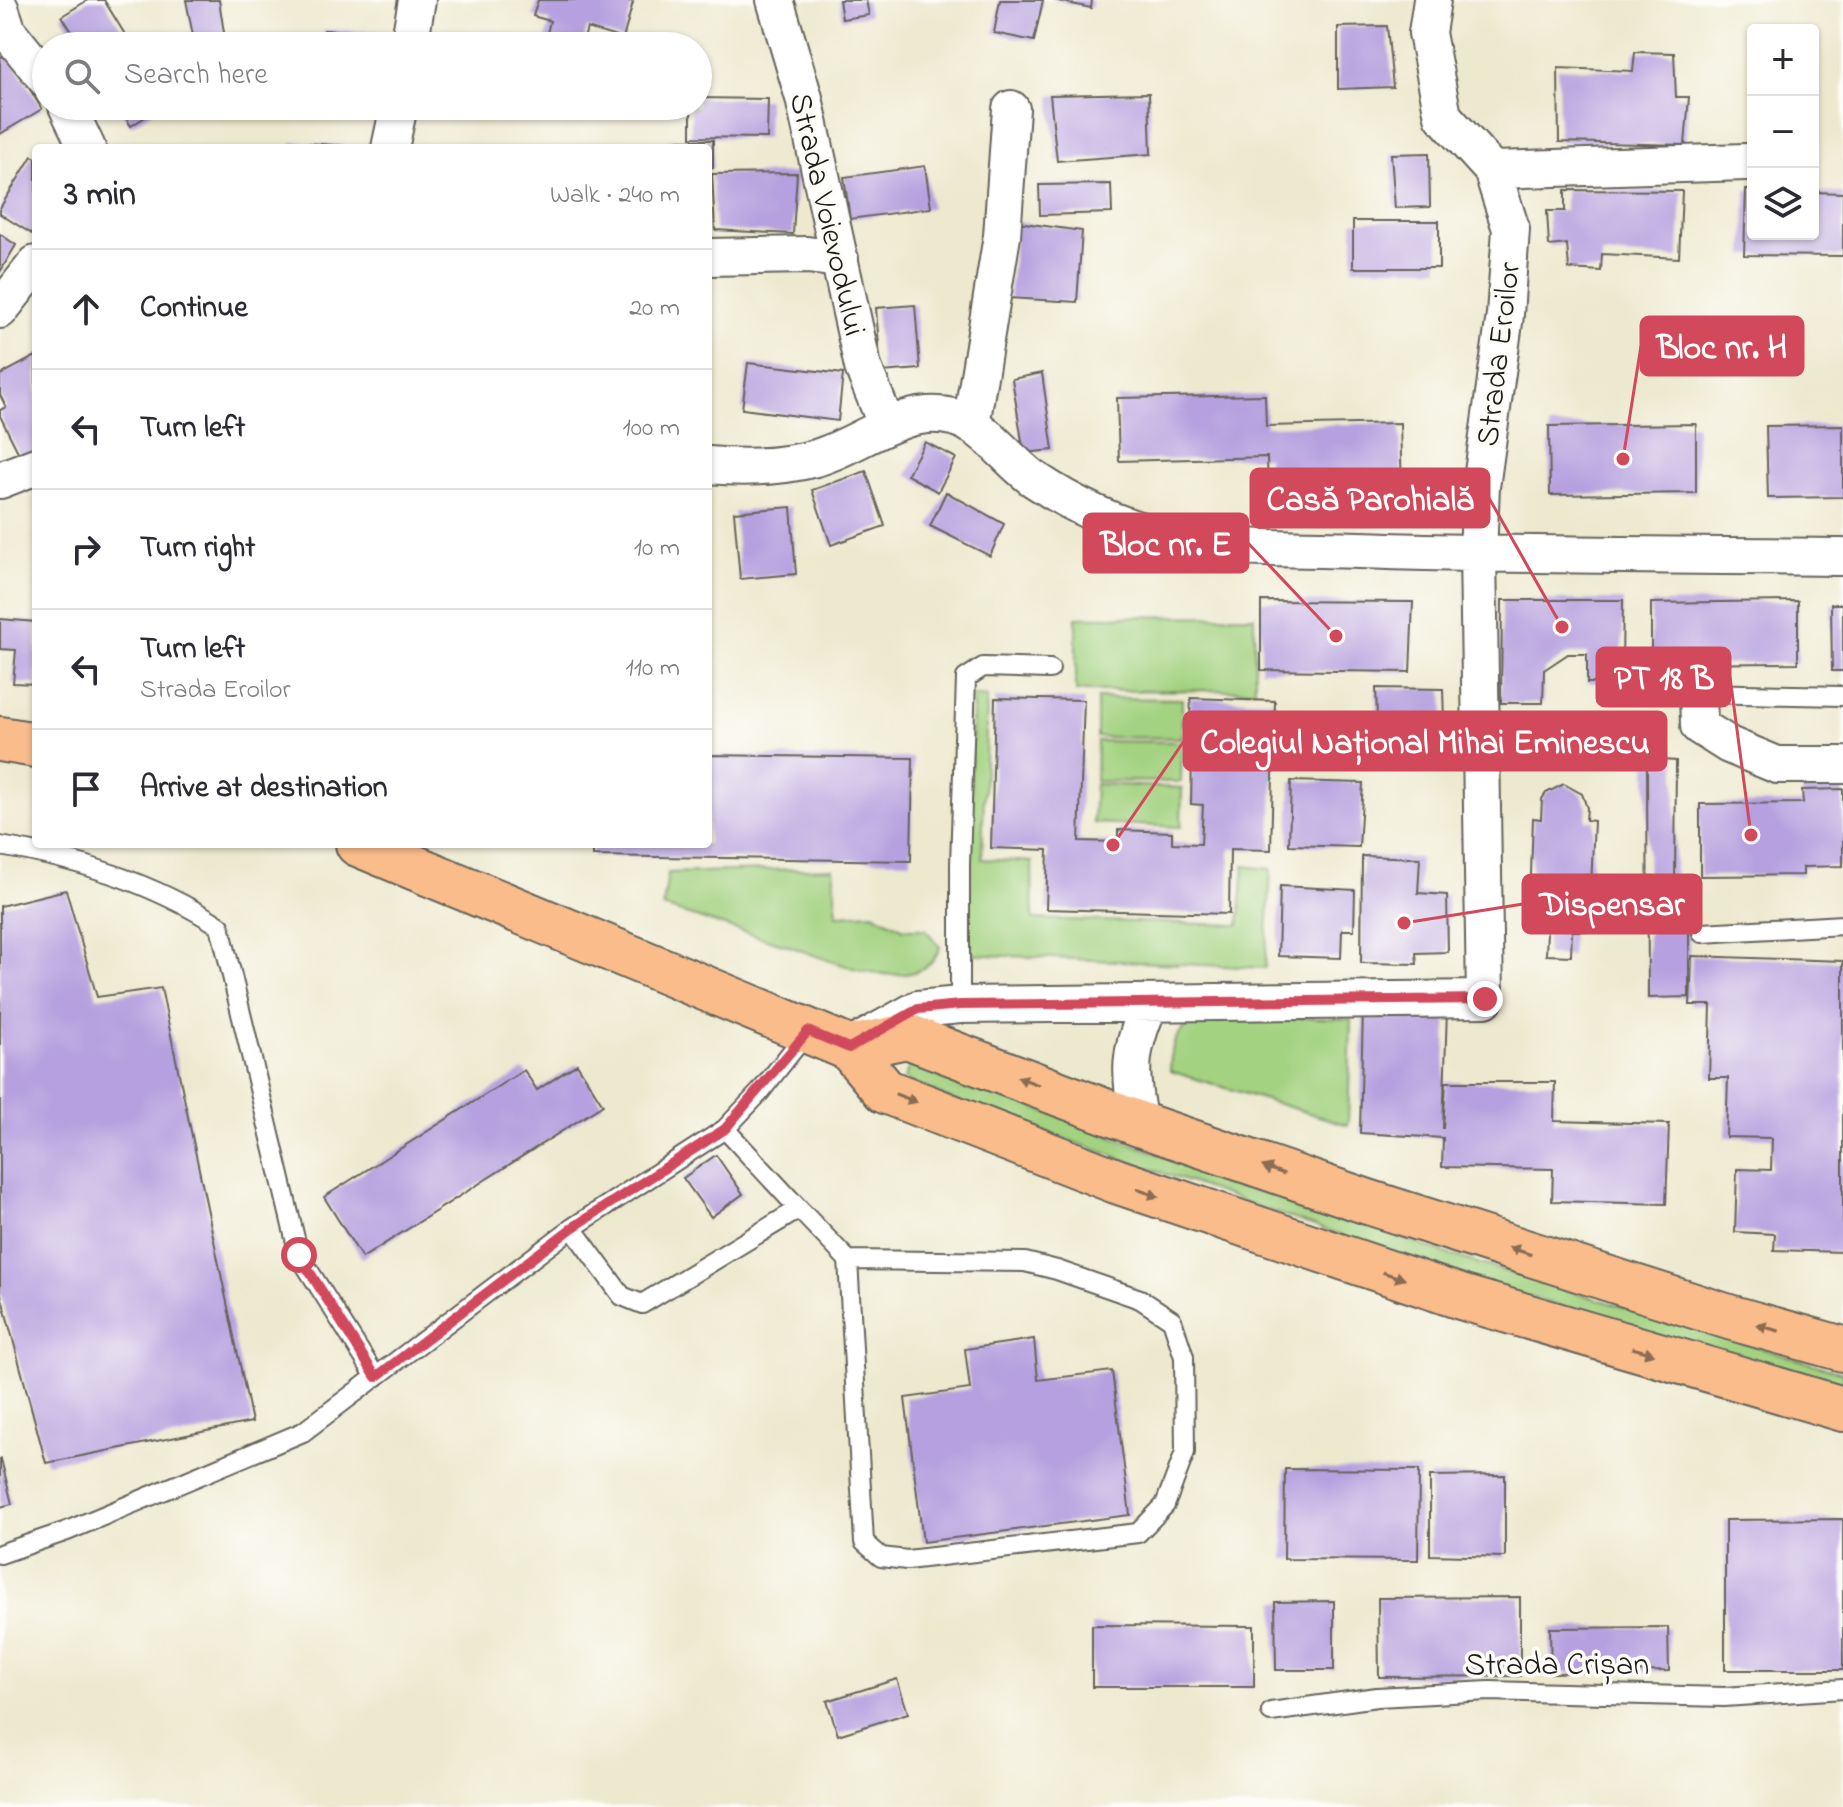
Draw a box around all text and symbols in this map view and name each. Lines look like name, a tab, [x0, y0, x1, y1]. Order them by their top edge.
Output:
map controls	[1747, 24, 1819, 240]
button: +	[1747, 24, 1819, 96]
search box	[32, 32, 712, 120]
icon: search	[60, 54, 104, 98]
text: Search here	[124, 54, 268, 98]
street label: Strada Voievodului	[775, 89, 876, 341]
button: −	[1747, 96, 1819, 168]
button: layers	[1747, 168, 1819, 240]
text: 3 min	[64, 171, 136, 221]
text: Walk · 240 m	[550, 177, 680, 215]
street label: Strada Eroilor	[1466, 259, 1535, 449]
icon: ahead	[64, 287, 108, 331]
text: Continue	[140, 287, 248, 331]
text: 20 m	[629, 290, 680, 328]
callout: Bloc nr. H	[1641, 317, 1803, 375]
text: Bloc nr. H	[1655, 325, 1787, 375]
icon: left	[64, 407, 108, 451]
text: Turn left	[140, 407, 245, 451]
text: 100 m	[623, 410, 680, 448]
callout: Casă Parohială	[1251, 469, 1489, 527]
text: Casă Parohială	[1267, 477, 1474, 527]
callout: Bloc nr. E	[1084, 514, 1248, 572]
text: Bloc nr. E	[1098, 522, 1232, 572]
icon: right	[64, 527, 108, 571]
text: Turn right	[140, 527, 255, 571]
text: 10 m	[634, 530, 680, 568]
text: Turn left	[140, 628, 245, 672]
icon: left	[64, 647, 108, 691]
callout: PT 18 B	[1597, 648, 1730, 706]
text: 110 m	[626, 650, 680, 688]
text: PT 18 B	[1614, 656, 1714, 706]
text: Strada Eroilor	[140, 672, 291, 710]
callout: Colegiul Național Mihai Eminescu	[1184, 712, 1666, 770]
text: Colegiul Național Mihai Eminescu	[1200, 720, 1650, 771]
icon: arrive	[64, 767, 108, 811]
text: Arrive at destination	[140, 767, 388, 811]
callout: Dispensar	[1523, 875, 1701, 933]
text: Dispensar	[1537, 882, 1686, 932]
route end	[1467, 981, 1503, 1017]
one-way arrow	[1016, 1074, 1040, 1087]
one-way arrow	[894, 1092, 918, 1105]
one-way arrow	[1260, 1163, 1284, 1175]
one-way arrow	[1136, 1187, 1160, 1199]
route start	[281, 1237, 317, 1273]
one-way arrow	[1507, 1244, 1531, 1256]
one-way arrow	[1383, 1270, 1407, 1282]
one-way arrow	[1755, 1321, 1779, 1334]
one-way arrow	[1631, 1345, 1655, 1358]
street label: Strada Crișan	[1465, 1643, 1649, 1690]

